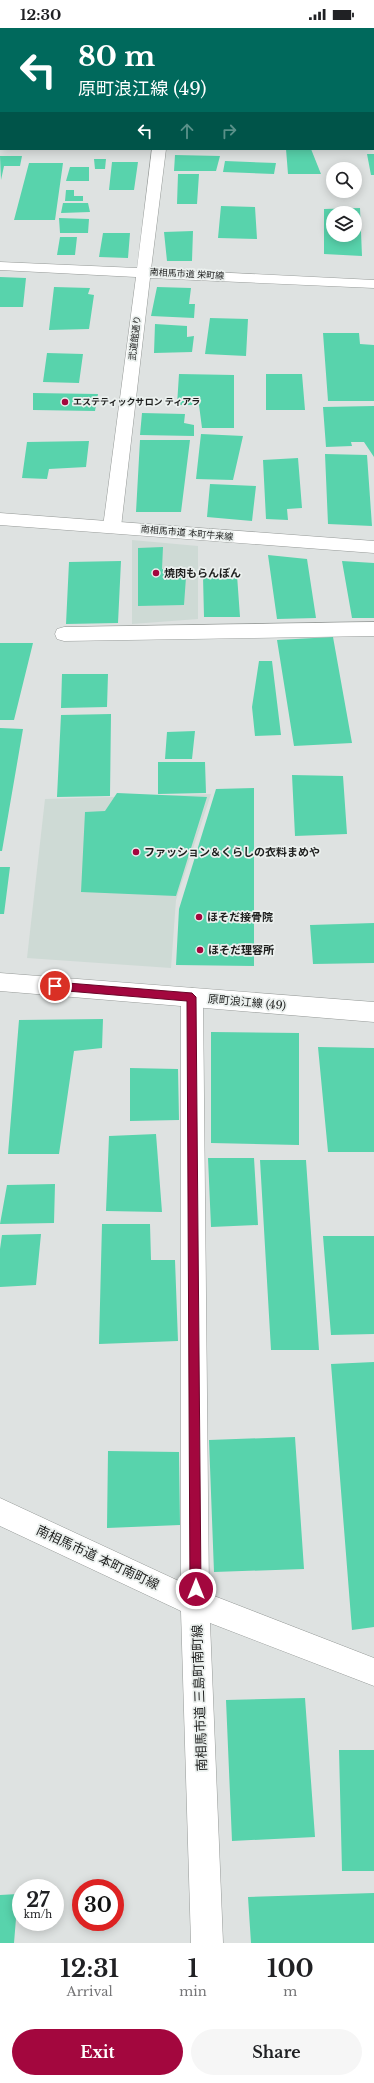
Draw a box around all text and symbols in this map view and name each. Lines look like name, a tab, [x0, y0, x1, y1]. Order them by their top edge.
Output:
text: 12:30	[20, 5, 61, 24]
text: 80 m	[78, 39, 155, 74]
icon: left	[12, 44, 64, 96]
text: 原町浪江線 (49)	[78, 78, 206, 100]
icon: left	[134, 120, 156, 142]
icon: ahead	[176, 120, 198, 142]
icon: right	[218, 120, 240, 142]
map controls	[326, 162, 362, 242]
button: search	[326, 162, 362, 198]
button: layers	[326, 206, 362, 242]
street label: 南相馬市道 栄町線	[149, 266, 226, 281]
street label: 武道館通り	[126, 315, 143, 361]
place label: エステティックサロン ティアラ	[73, 396, 200, 407]
marker: エステティックサロン ティアラ	[60, 397, 70, 407]
street label: 南相馬市道 本町牛来線	[140, 523, 235, 542]
place label: 焼肉もらんぼん	[164, 566, 241, 580]
marker: 焼肉もらんぼん	[151, 568, 161, 578]
place label: ファッション＆くらしの衣料まめや	[144, 845, 320, 859]
marker: ファッション＆くらしの衣料まめや	[131, 847, 141, 857]
place label: ほそだ接骨院	[207, 910, 273, 924]
marker: ほそだ接骨院	[194, 912, 204, 922]
place label: ほそだ理容所	[208, 943, 274, 957]
marker: ほそだ理容所	[195, 945, 205, 955]
pin	[38, 969, 72, 1003]
icon: arrive	[44, 975, 66, 997]
street label: 原町浪江線 (49)	[207, 992, 287, 1012]
street label: 南相馬市道 本町南町線	[34, 1521, 162, 1593]
position arrow	[175, 1568, 217, 1610]
street label: 南相馬市道 三島町南町線	[188, 1624, 211, 1772]
speed limit sign: 30	[72, 1879, 124, 1931]
text: 27	[26, 1888, 50, 1912]
text: km/h	[24, 1908, 52, 1921]
text: 12:31	[60, 1954, 119, 1983]
text: 1	[188, 1954, 198, 1983]
text: 100	[267, 1954, 314, 1983]
text: Arrival	[67, 1983, 113, 2000]
text: min	[179, 1983, 207, 2000]
text: m	[283, 1983, 297, 2000]
button: Exit	[12, 2029, 183, 2075]
button: Share	[191, 2029, 362, 2075]

